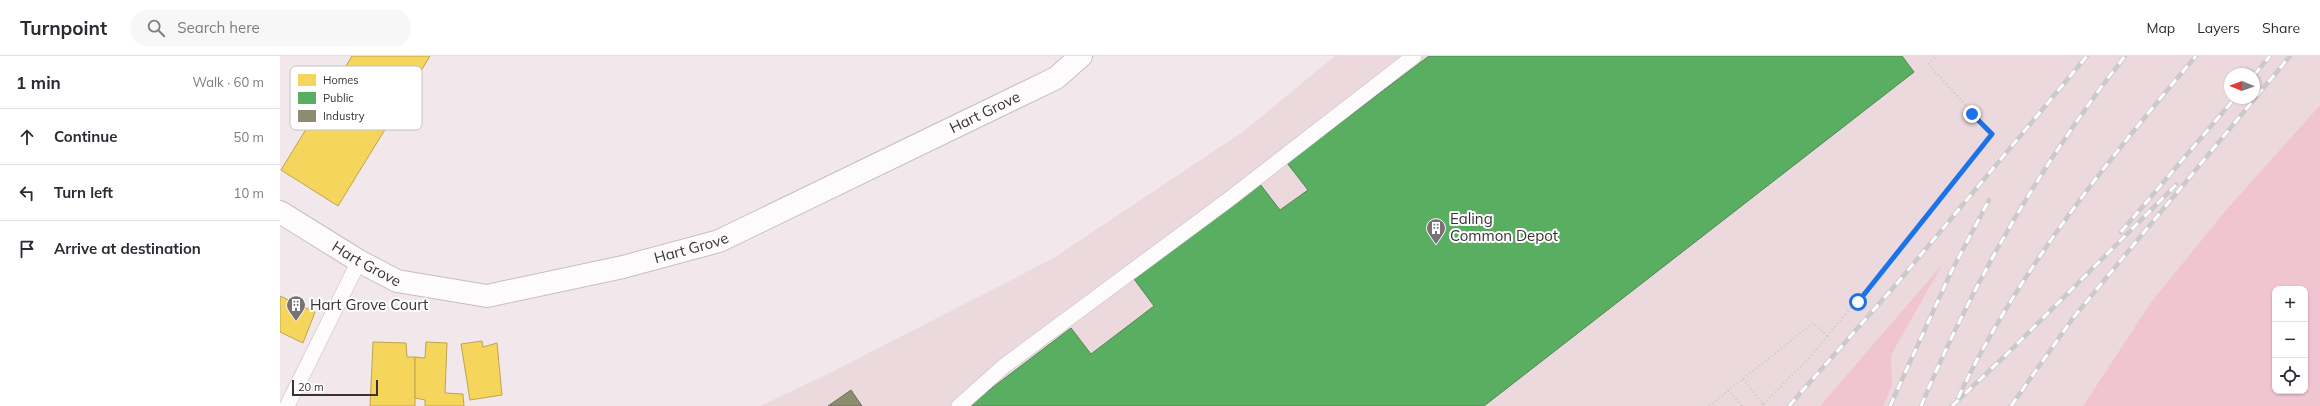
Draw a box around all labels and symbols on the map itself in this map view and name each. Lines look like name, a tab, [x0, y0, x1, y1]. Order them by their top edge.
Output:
legend	[290, 66, 422, 130]
north arrow	[2224, 68, 2260, 104]
text: Homes	[323, 73, 359, 87]
street label: Hart Grove	[946, 87, 1023, 137]
text: Public	[323, 91, 354, 105]
route end	[1963, 105, 1981, 123]
text: Industry	[323, 109, 365, 123]
place label: Ealing Common Depot	[1450, 209, 1558, 245]
building icon: Ealing Common Depot	[1425, 217, 1447, 245]
street label: Hart Grove	[652, 228, 731, 267]
street label: Hart Grove	[329, 237, 405, 290]
route start	[1849, 293, 1867, 311]
building icon: Hart Grove Court	[285, 294, 307, 322]
place label: Hart Grove Court	[310, 295, 428, 314]
scale bar	[292, 378, 378, 397]

